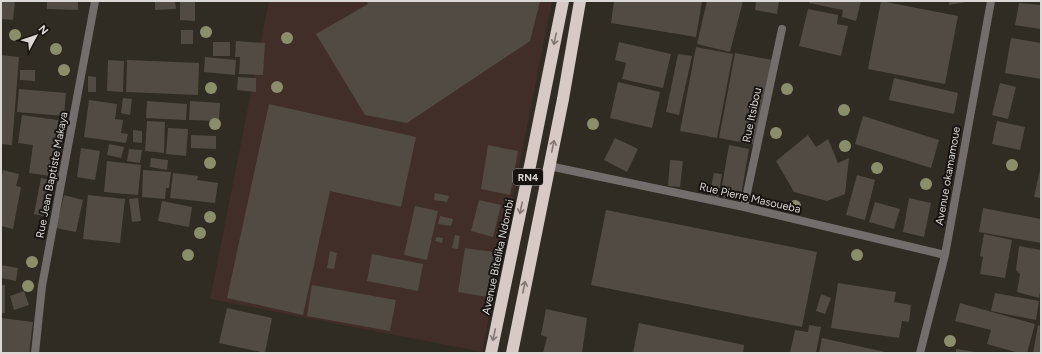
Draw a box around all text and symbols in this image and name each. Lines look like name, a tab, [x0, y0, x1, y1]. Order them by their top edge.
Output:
north arrow	[16, 16, 56, 56]
text: N	[36, 22, 51, 37]
one-way arrow	[551, 32, 559, 45]
street label: Rue Itsibou	[740, 86, 764, 144]
street label: Rue Jean Baptiste Makaya	[33, 111, 71, 239]
street label: Avenue okamamoue	[933, 126, 963, 226]
one-way arrow	[550, 140, 558, 153]
road number: RN4	[513, 169, 543, 185]
street label: Rue Pierre Masoueba	[698, 180, 802, 216]
street label: Avenue Bitelika Ndombi	[479, 198, 517, 316]
one-way arrow	[517, 201, 525, 214]
one-way arrow	[521, 281, 529, 294]
one-way arrow	[490, 328, 498, 341]

